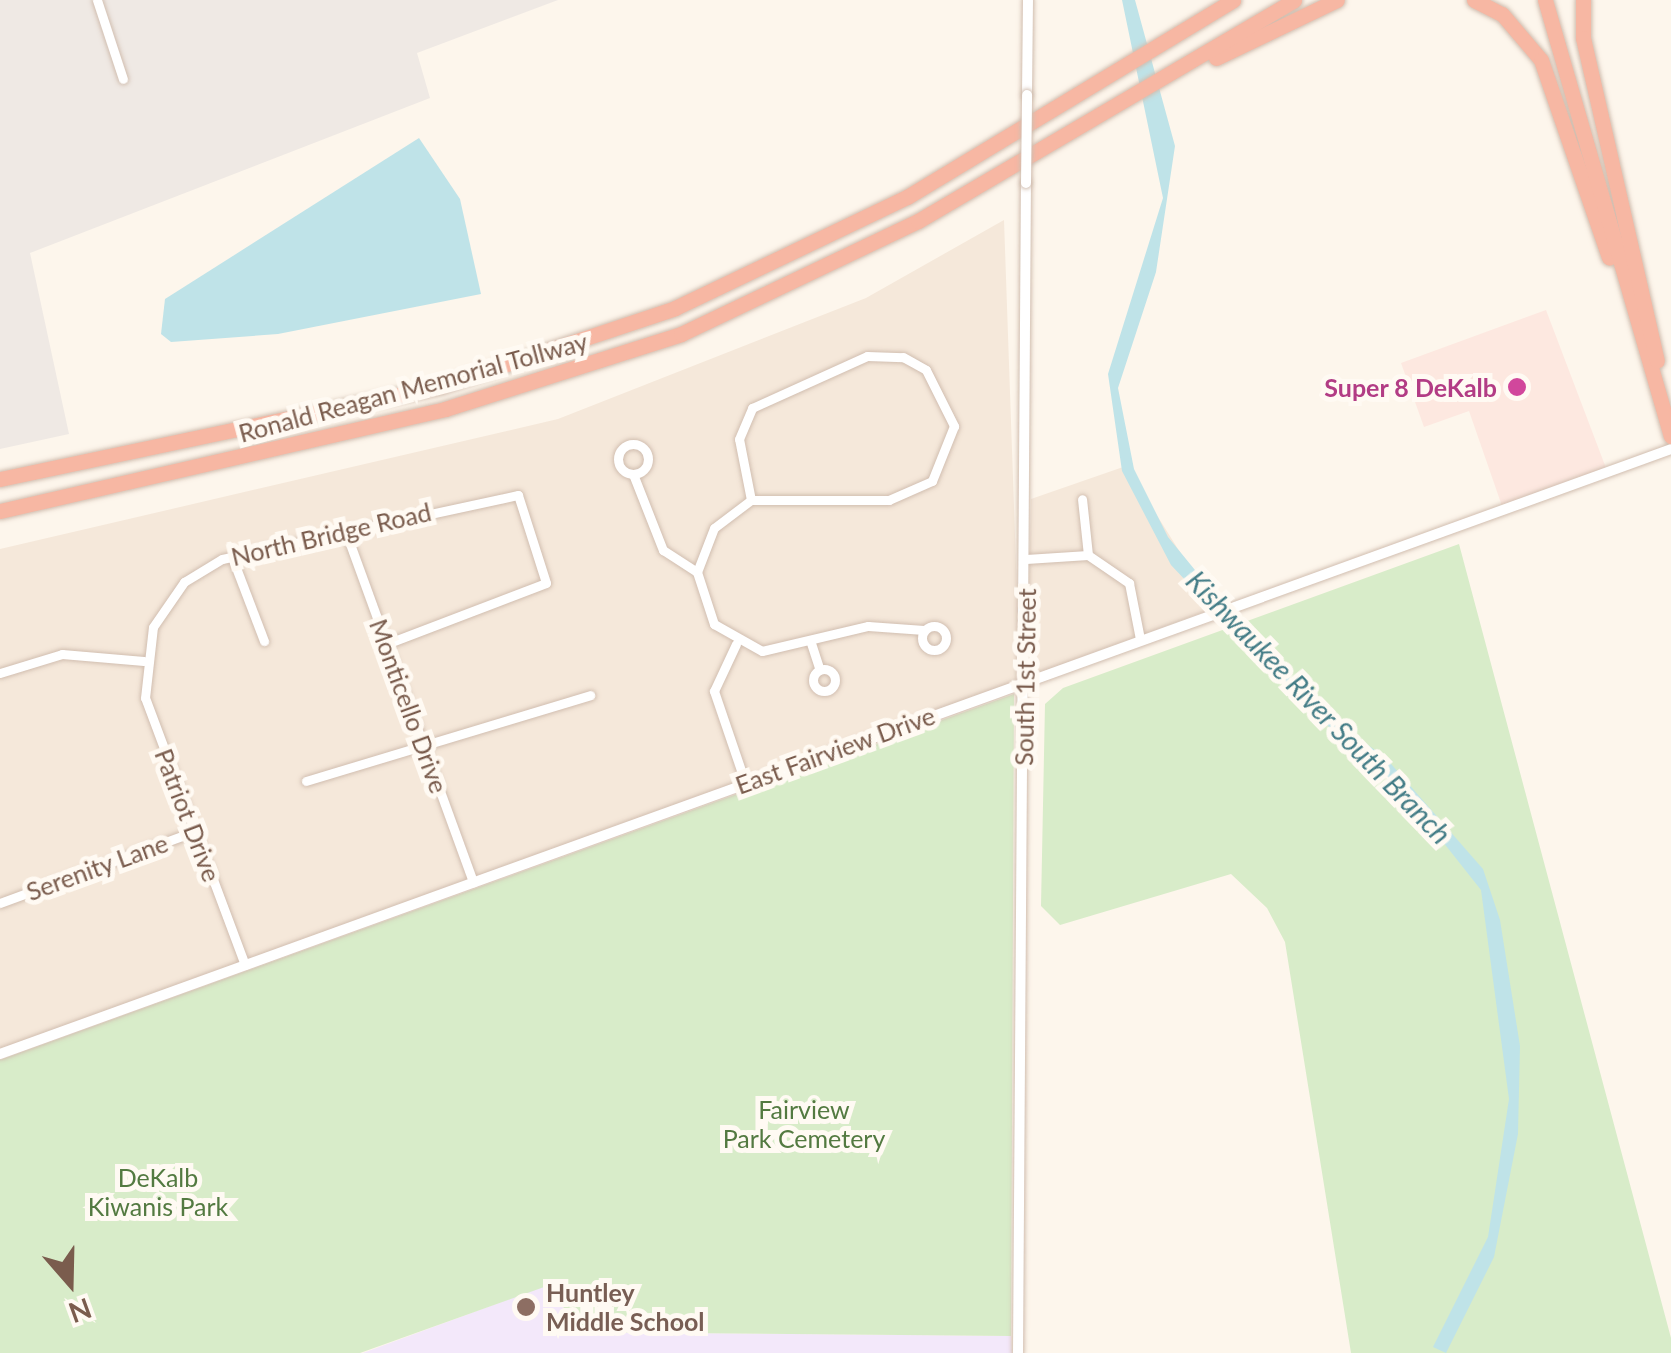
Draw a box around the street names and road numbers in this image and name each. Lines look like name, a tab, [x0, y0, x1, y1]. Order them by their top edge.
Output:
street label: Ronald Reagan Memorial Tollway	[235, 326, 591, 448]
street label: North Bridge Road	[228, 496, 434, 572]
street label: South 1st Street	[1008, 588, 1042, 766]
street label: Monticello Drive	[364, 615, 454, 797]
street label: East Fairview Drive	[731, 700, 939, 800]
street label: Patriot Drive	[149, 744, 227, 886]
street label: Serenity Lane	[22, 827, 172, 907]

